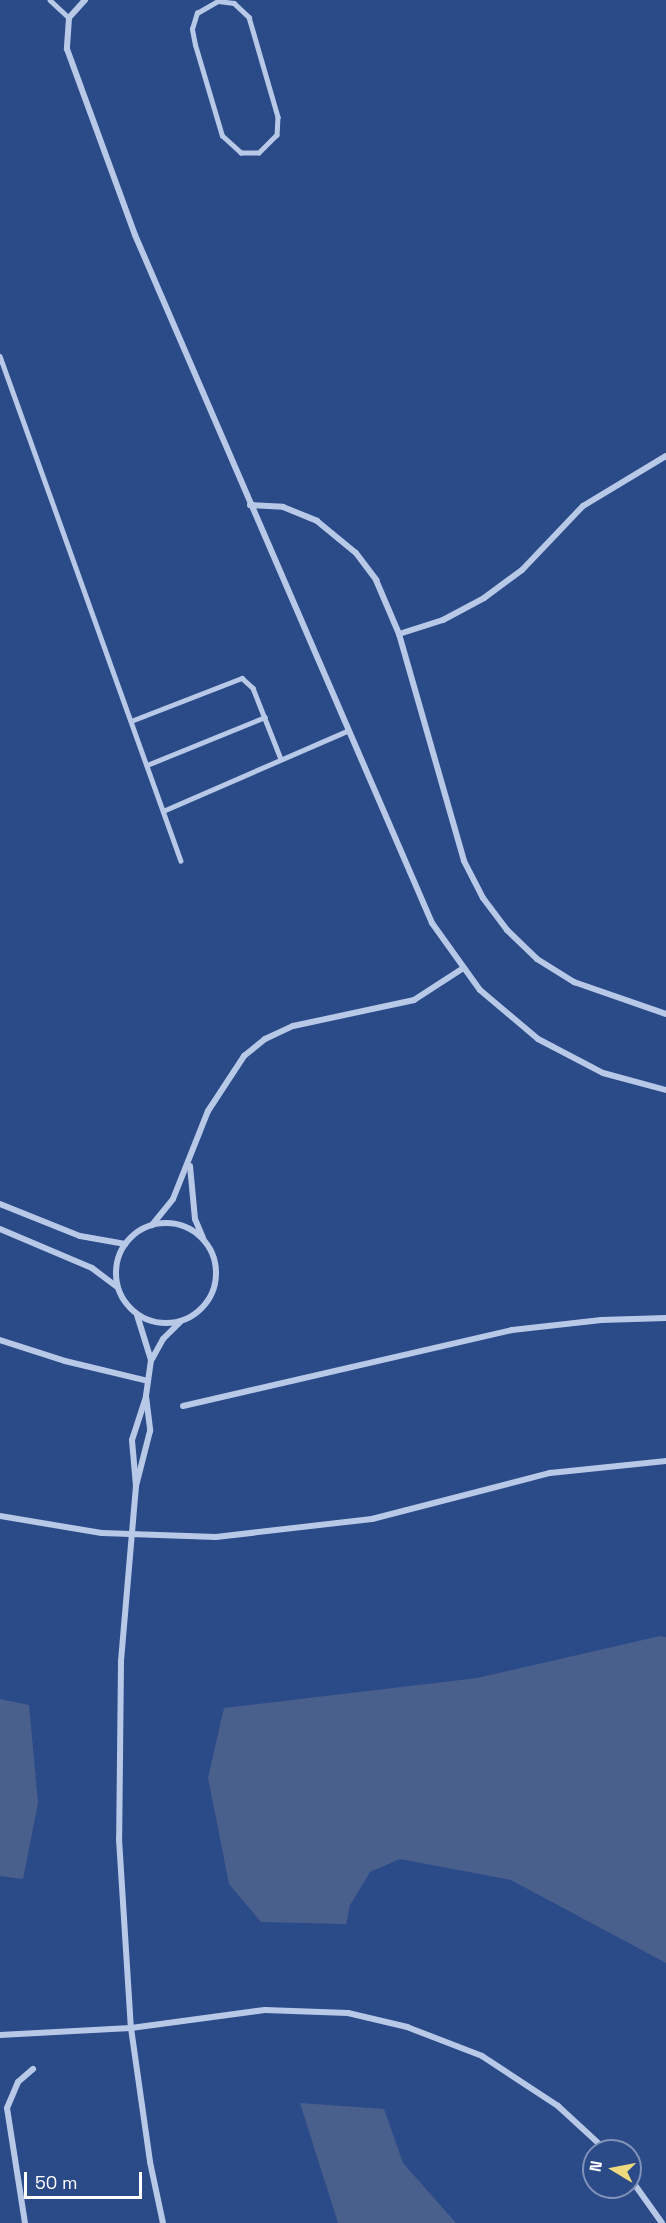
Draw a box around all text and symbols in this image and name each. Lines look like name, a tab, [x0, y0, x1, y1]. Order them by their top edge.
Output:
north arrow	[582, 2139, 642, 2199]
text: N	[584, 2159, 607, 2173]
scale bar	[27, 2160, 146, 2198]
text: 50 m	[35, 2171, 77, 2194]

